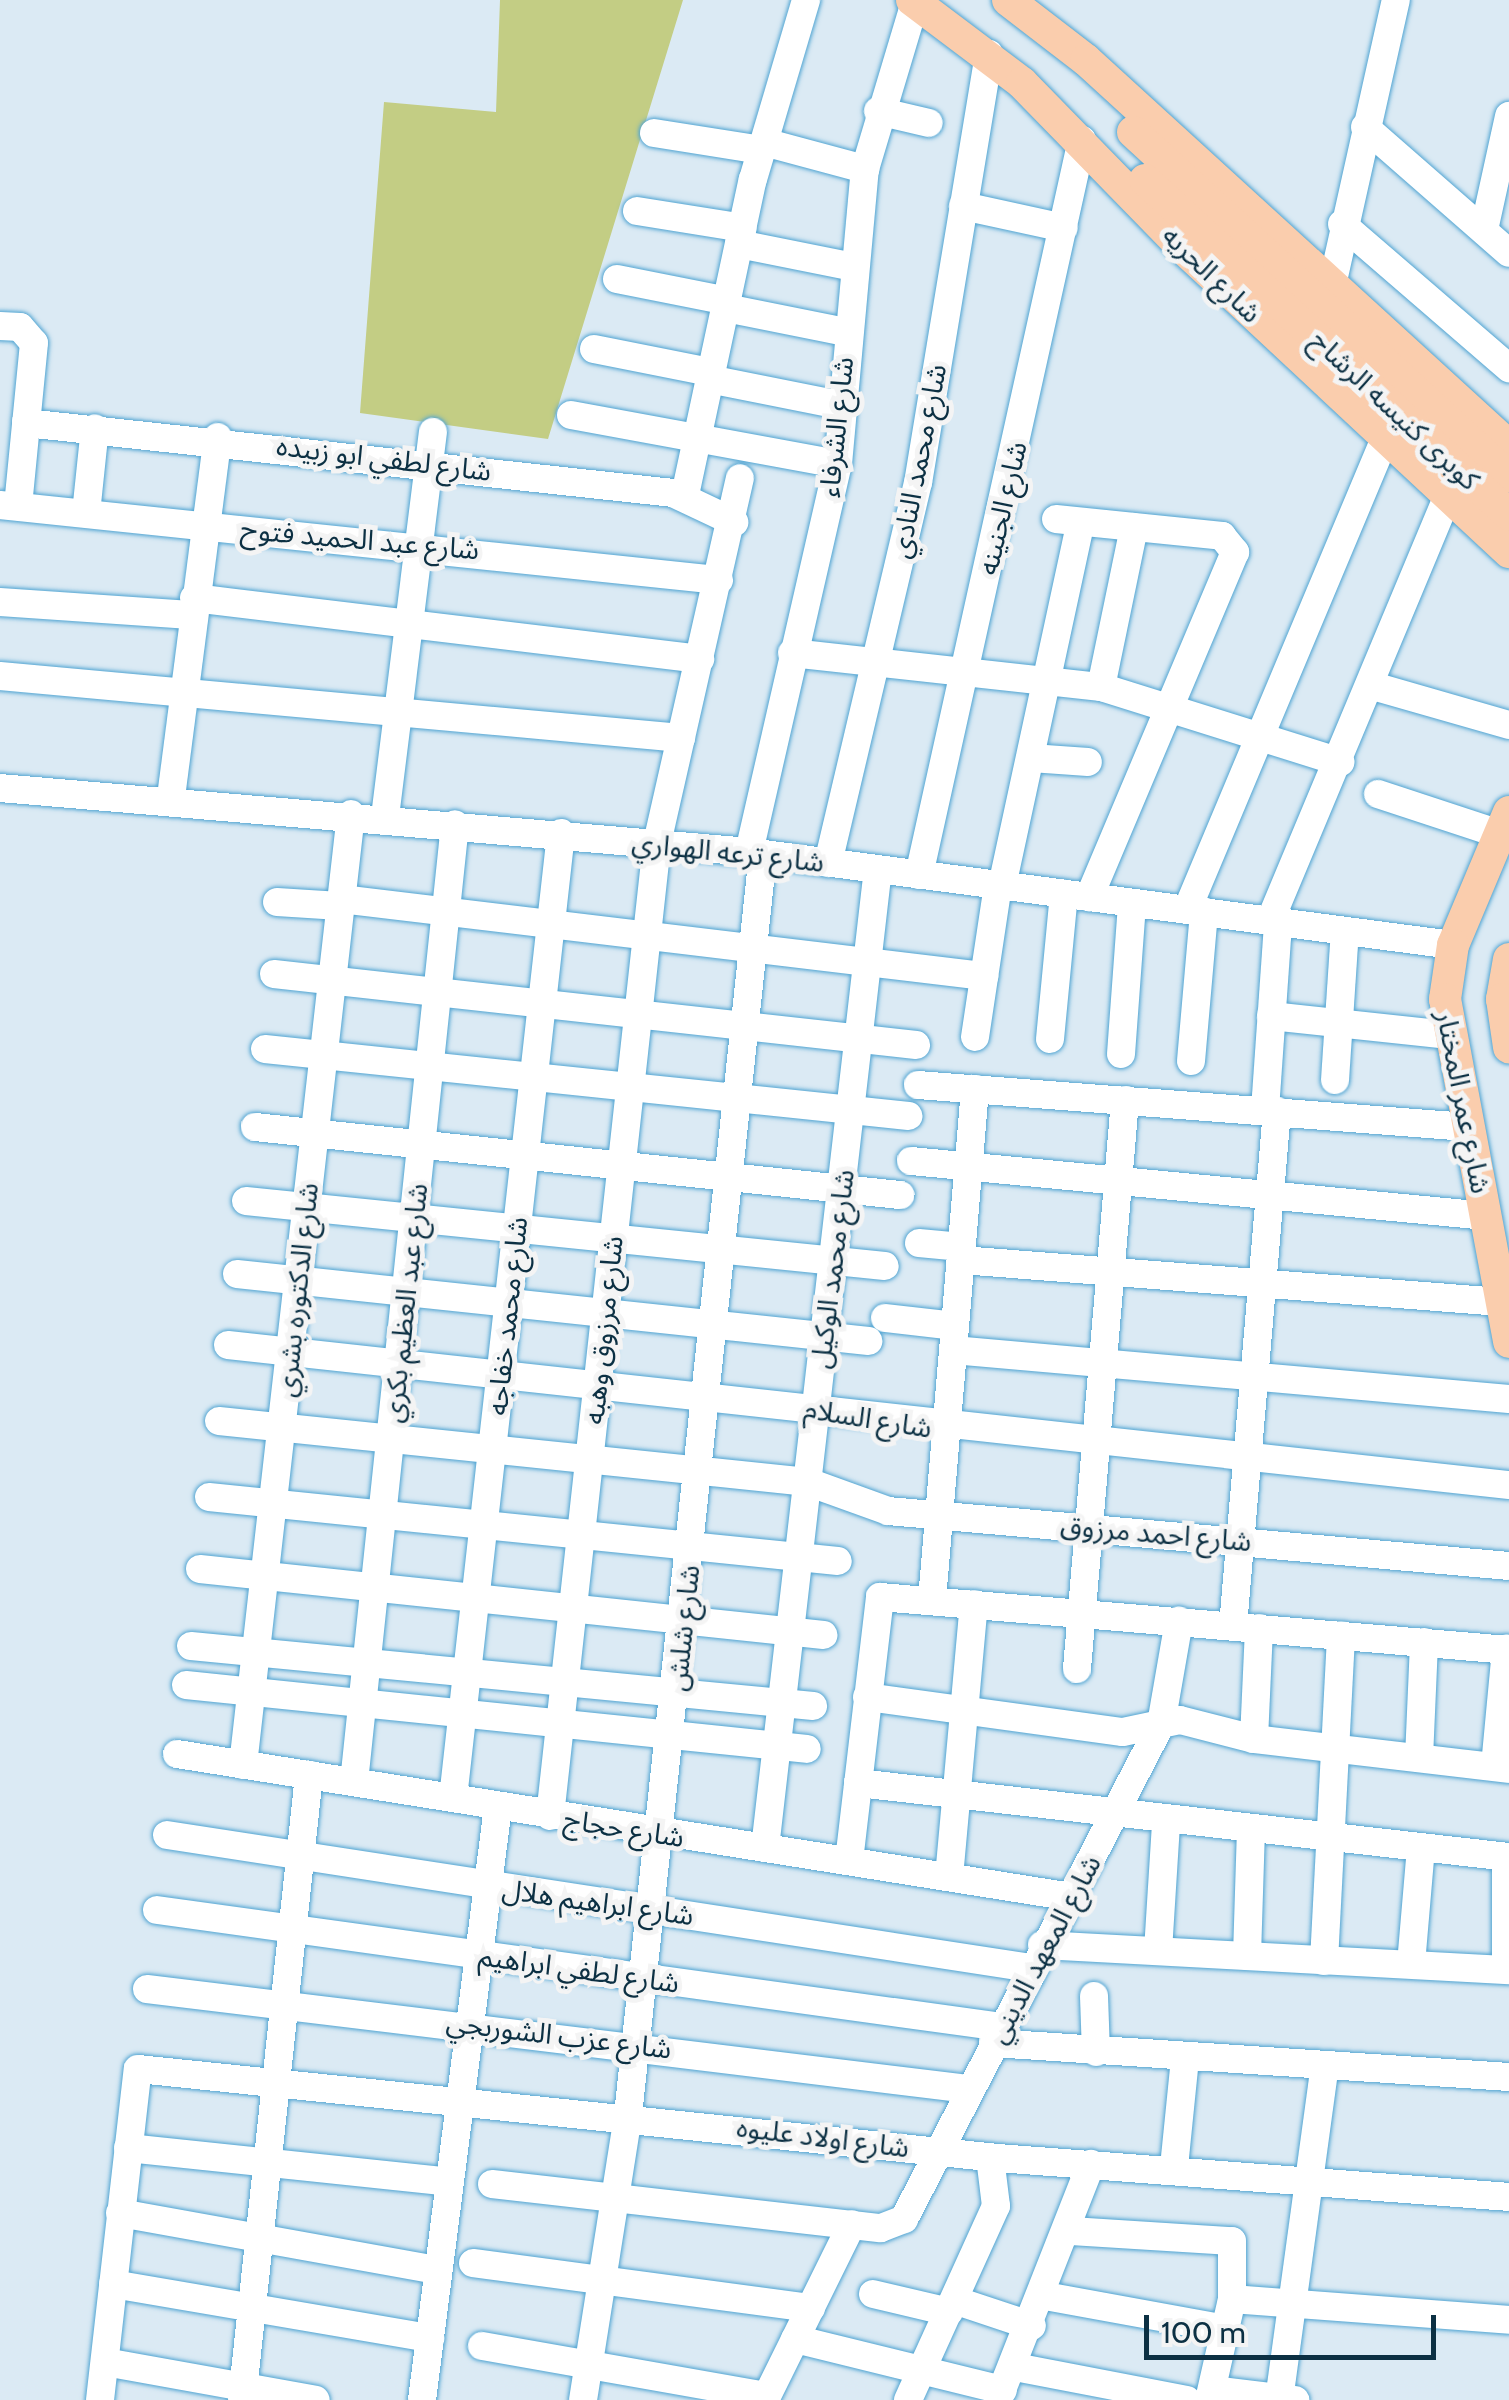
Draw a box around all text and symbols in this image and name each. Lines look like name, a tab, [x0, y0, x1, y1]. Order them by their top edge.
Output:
street label: شارع الحريه	[1155, 219, 1269, 329]
street label: كوبرى كنيسه الرشاح	[1304, 323, 1486, 497]
street label: شارع الشرفاء	[812, 355, 860, 499]
street label: شارع محمد النادي	[883, 361, 953, 561]
street label: شارع لطفي ابو زبيده	[275, 428, 493, 488]
street label: شارع الجنينه	[970, 438, 1034, 578]
street label: شارع عبد الحميد فتوح	[239, 512, 481, 566]
street label: شارع ترعه الهواري	[630, 825, 826, 879]
street label: شارع عمر المختار	[1430, 1008, 1498, 1196]
street label: شارع محمد الوكيل	[803, 1168, 861, 1370]
street label: شارع الدكتوره بشري	[269, 1181, 325, 1399]
street label: شارع عبد العظيم بكري	[376, 1182, 434, 1424]
street label: شارع محمد خفاجه	[480, 1215, 534, 1417]
street label: شارع مرزوق وهبه	[576, 1234, 630, 1426]
street label: شارع السلام	[802, 1391, 934, 1445]
street label: شارع احمد مرزوق	[1059, 1508, 1253, 1558]
street label: شارع شلش	[660, 1563, 706, 1693]
street label: شارع حجاج	[561, 1802, 687, 1854]
street label: شارع المعهد الديني	[980, 1849, 1108, 2049]
street label: شارع ابراهيم هلال	[500, 1872, 696, 1932]
street label: شارع لطفي ابراهيم	[476, 1938, 682, 2000]
street label: شارع عزب الشوربجي	[445, 2005, 673, 2065]
street label: شارع اولاد عليوه	[735, 2110, 911, 2164]
scale bar	[1149, 2295, 1442, 2357]
text: 100 m	[1161, 2314, 1246, 2351]

